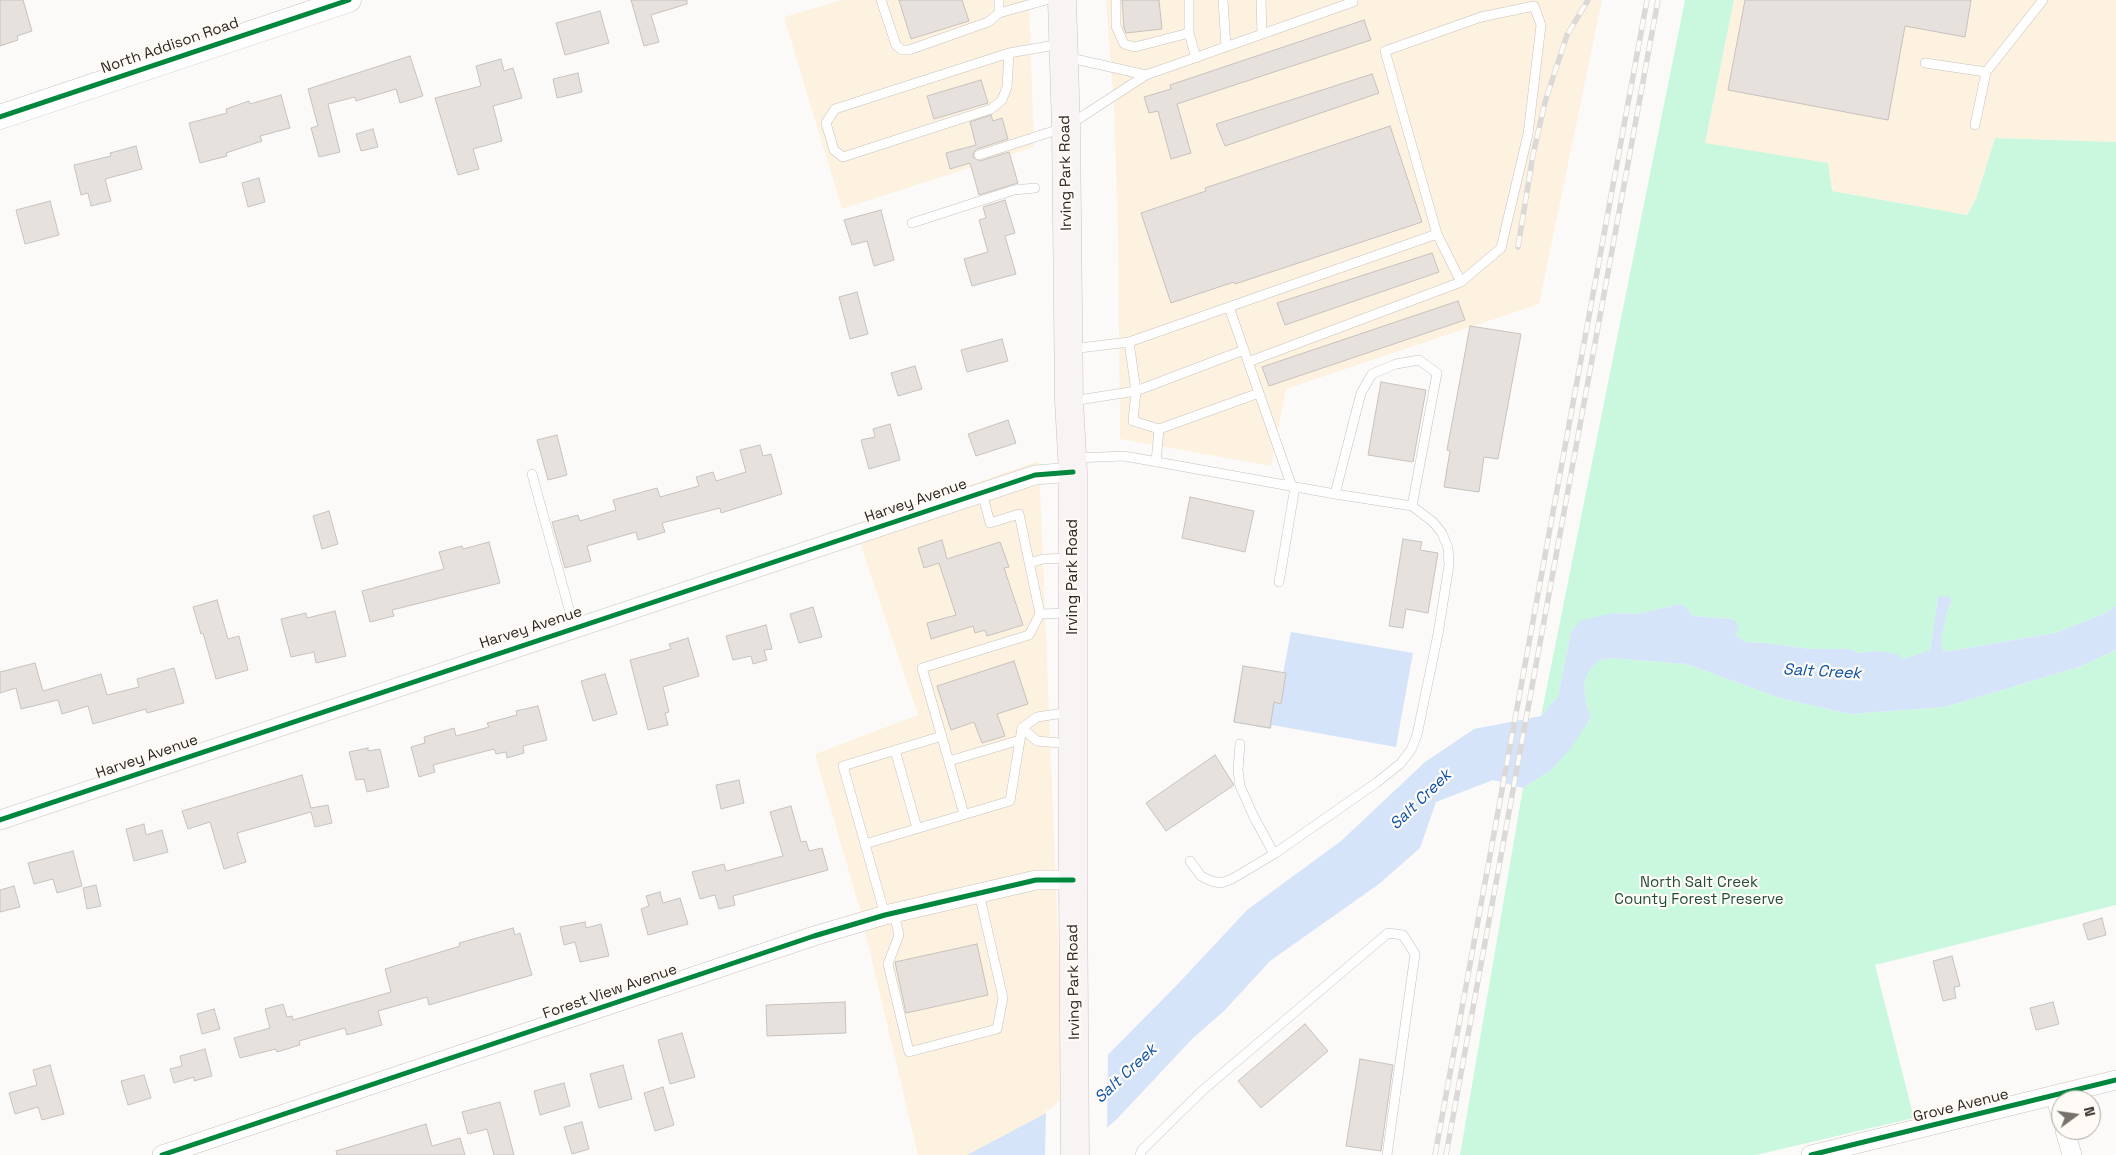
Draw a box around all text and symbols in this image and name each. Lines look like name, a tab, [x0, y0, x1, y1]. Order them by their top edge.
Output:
street label: North Addison Road	[99, 14, 241, 78]
street label: Irving Park Road	[1056, 115, 1076, 231]
street label: Harvey Avenue	[863, 475, 969, 527]
street label: Irving Park Road	[1064, 519, 1082, 635]
street label: Harvey Avenue	[477, 603, 585, 653]
water label: Salt Creek	[1783, 660, 1861, 684]
street label: Harvey Avenue	[94, 731, 200, 783]
water label: Salt Creek	[1386, 766, 1456, 834]
park label: North Salt Creek County Forest Preserve	[1614, 874, 1784, 909]
street label: Irving Park Road	[1064, 924, 1084, 1040]
street label: Forest View Avenue	[541, 961, 679, 1023]
water label: Salt Creek	[1091, 1040, 1161, 1108]
street label: Grove Avenue	[1911, 1085, 2011, 1127]
north arrow	[2051, 1090, 2101, 1140]
text: N	[2080, 1105, 2099, 1118]

